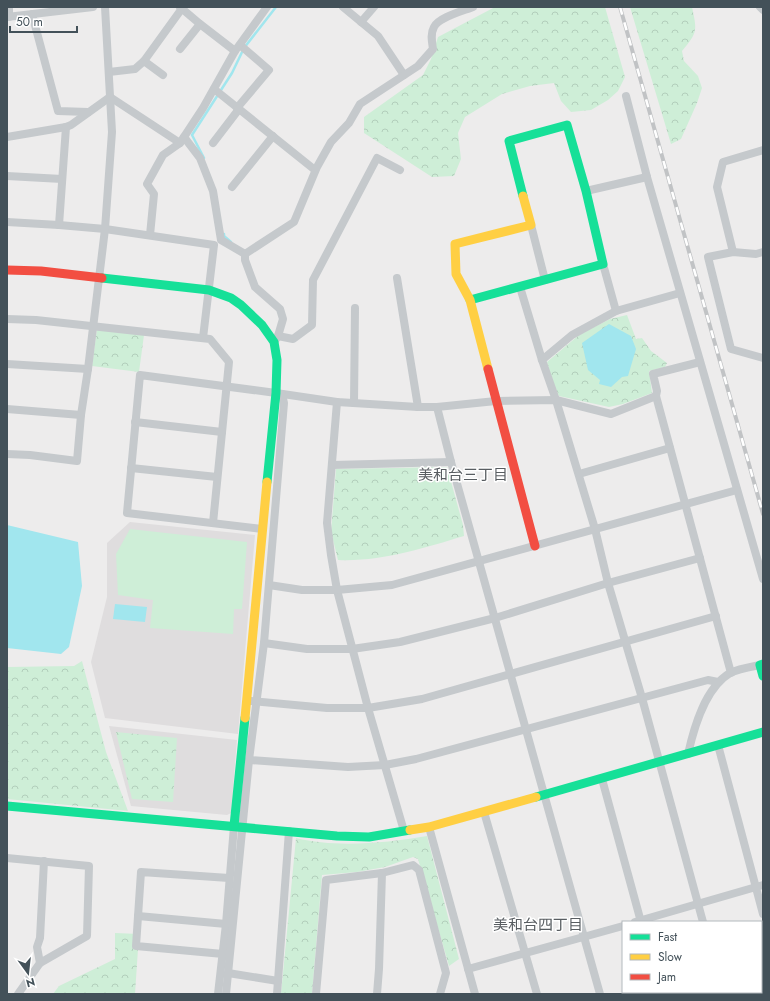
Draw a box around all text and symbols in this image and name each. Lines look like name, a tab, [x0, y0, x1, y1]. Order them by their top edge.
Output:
scale bar	[10, 8, 77, 34]
text: 50 m	[16, 13, 43, 31]
district label: 美和台三丁目	[418, 464, 508, 486]
district label: 美和台四丁目	[493, 914, 583, 936]
legend	[622, 921, 762, 993]
text: Fast	[658, 928, 677, 946]
text: Slow	[658, 948, 683, 966]
north arrow	[8, 953, 48, 993]
text: Jam	[656, 968, 676, 986]
text: N	[24, 974, 37, 992]

